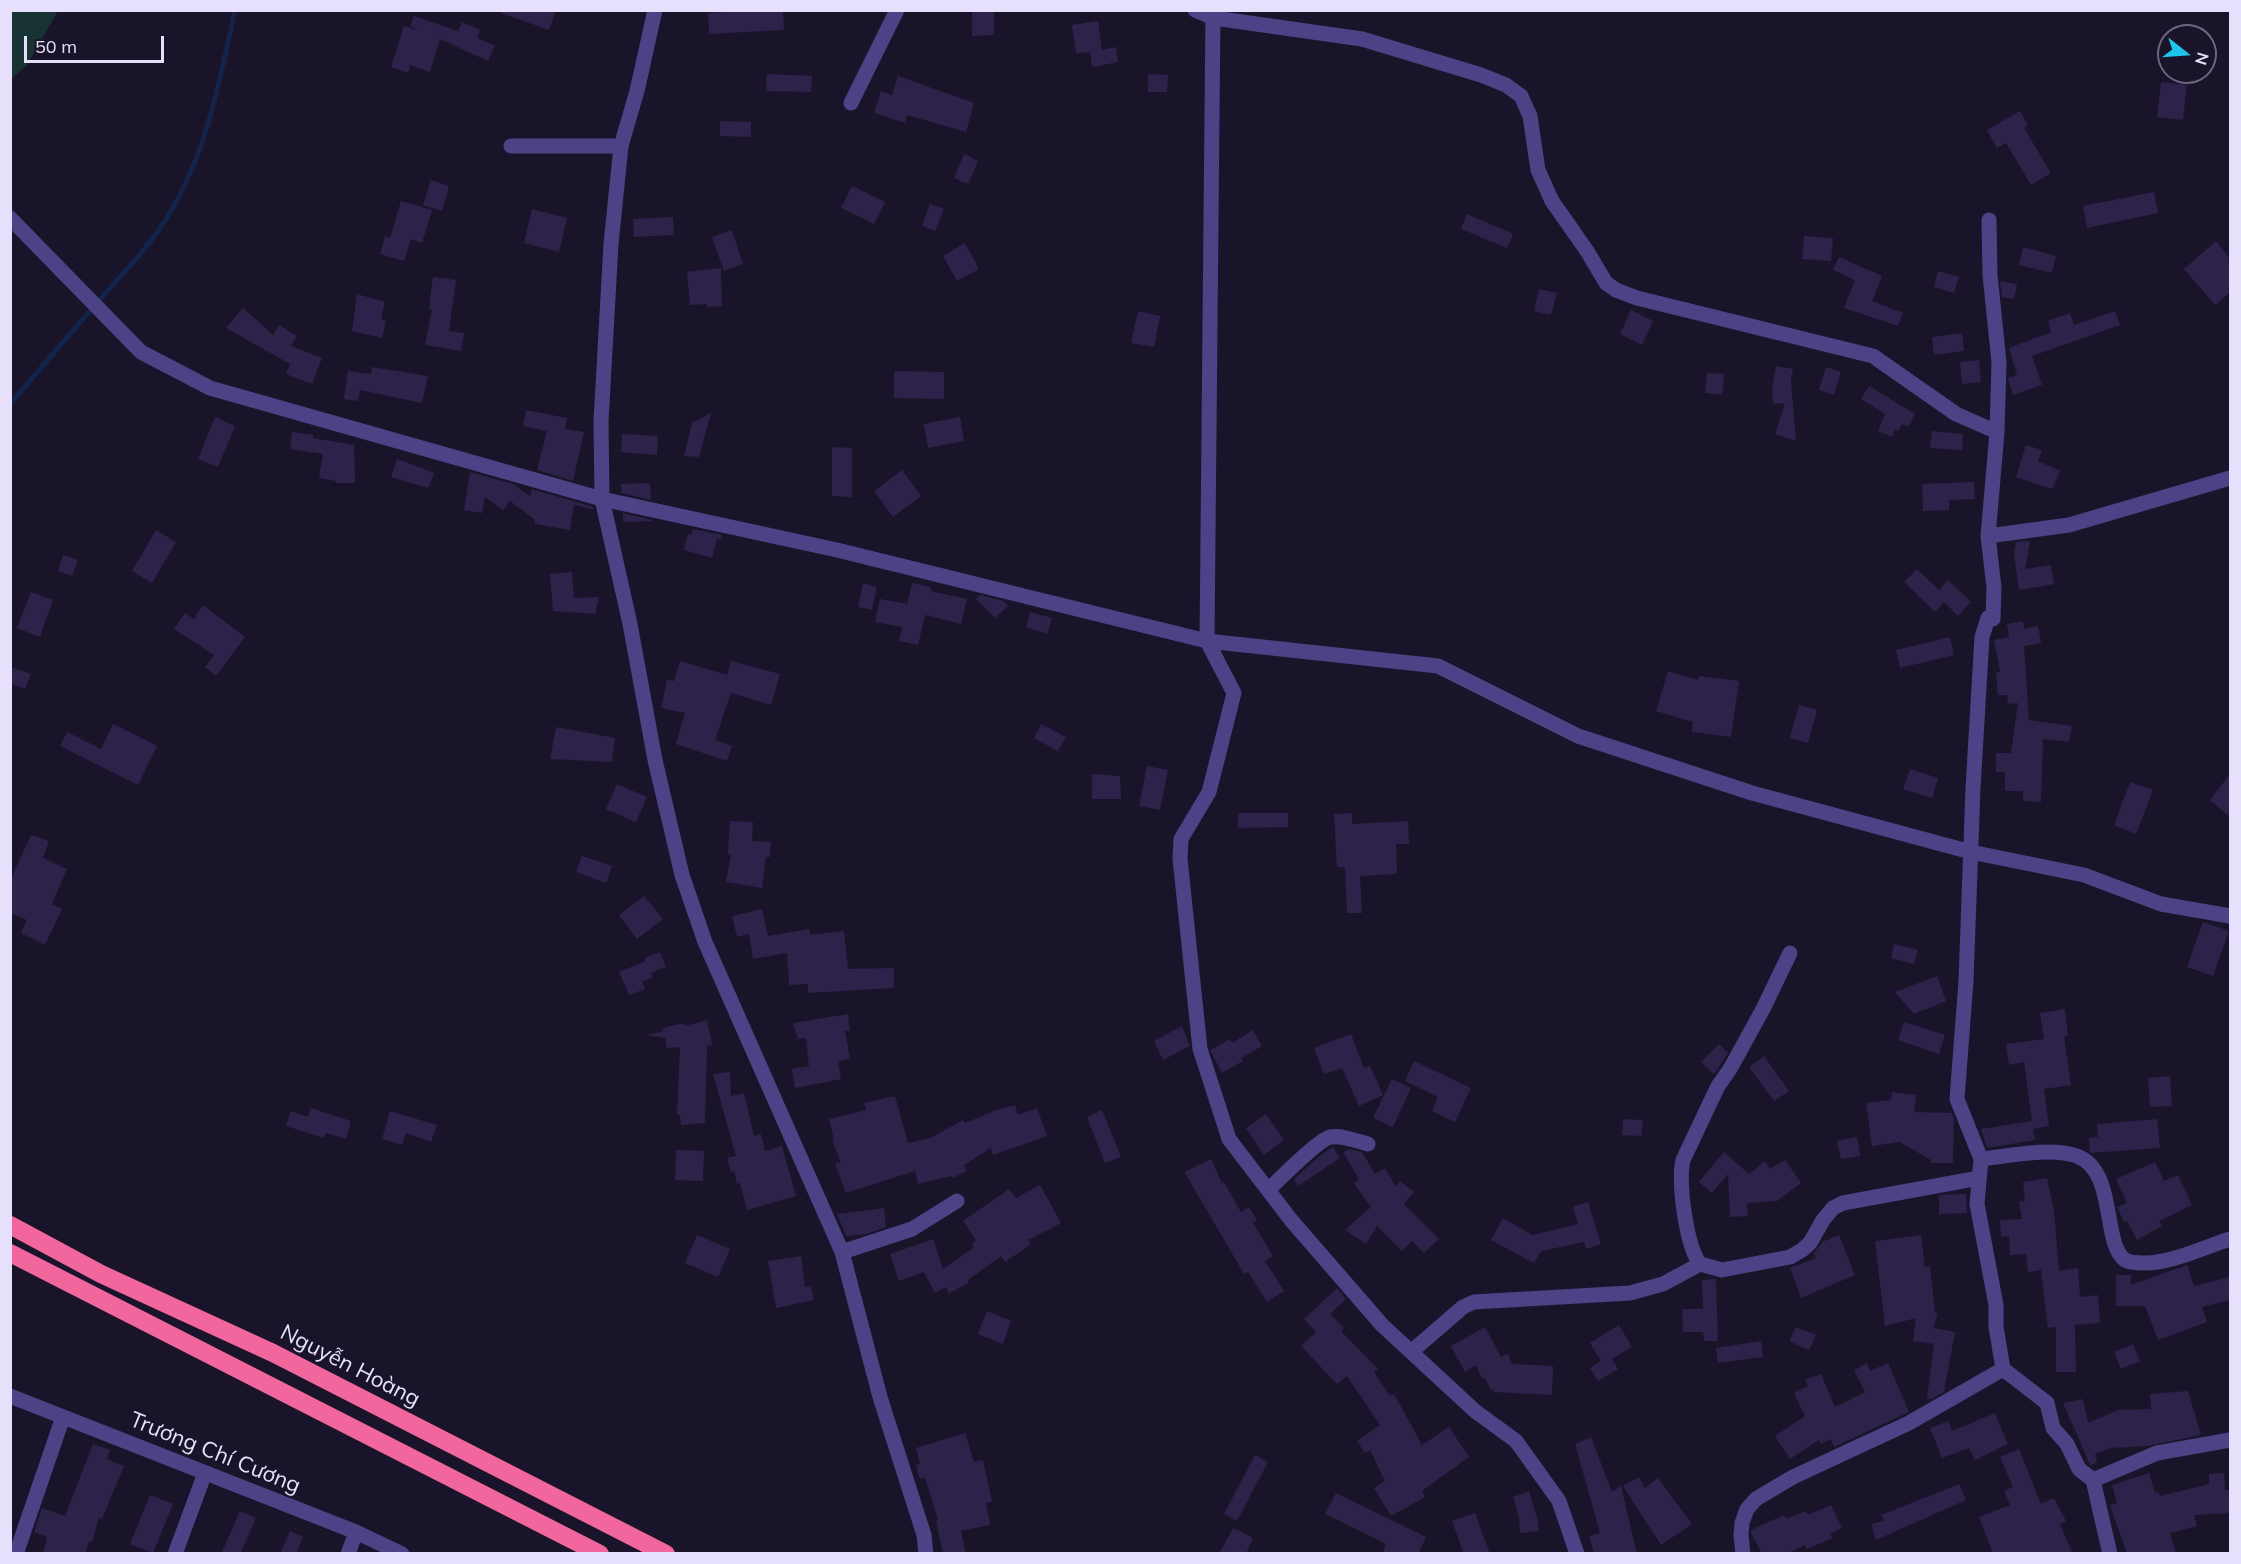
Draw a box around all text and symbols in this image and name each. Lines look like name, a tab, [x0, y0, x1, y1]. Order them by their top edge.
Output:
scale bar	[27, 24, 166, 62]
north arrow	[2157, 24, 2217, 84]
text: 50 m	[35, 35, 77, 58]
text: N	[2191, 50, 2214, 67]
street label: Nguyễn Hoàng	[276, 1319, 424, 1413]
street label: Trương Chí Cương	[126, 1407, 304, 1499]

